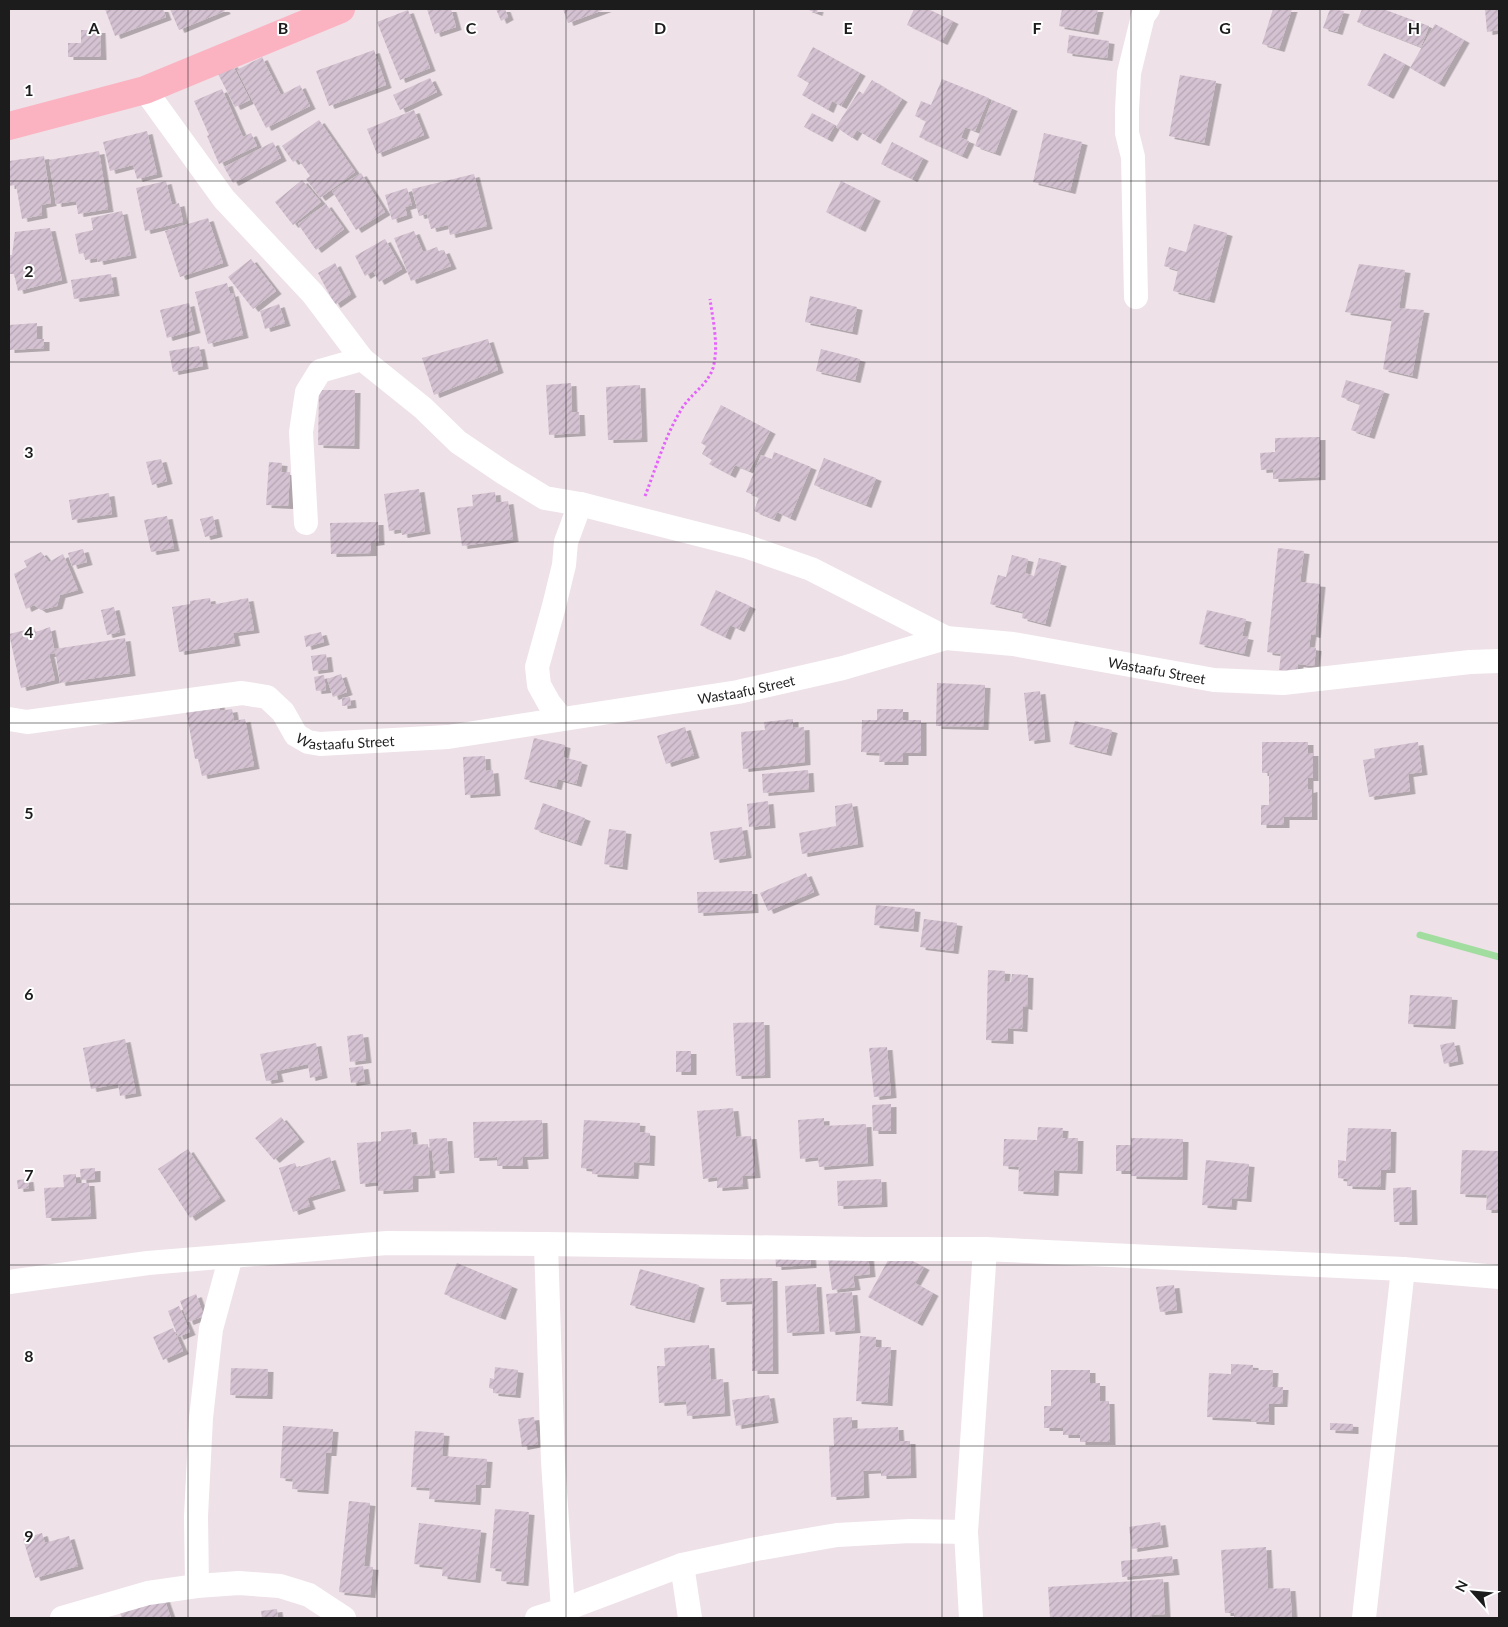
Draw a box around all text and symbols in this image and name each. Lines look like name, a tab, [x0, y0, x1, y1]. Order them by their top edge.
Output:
text: A	[87, 18, 100, 37]
text: B	[278, 18, 288, 37]
text: C	[466, 18, 477, 37]
text: D	[654, 18, 666, 37]
text: E	[843, 18, 853, 37]
text: F	[1032, 18, 1042, 37]
text: G	[1219, 18, 1231, 37]
text: H	[1408, 18, 1420, 37]
text: 1	[24, 80, 34, 99]
text: 2	[24, 261, 34, 280]
text: 3	[24, 442, 34, 461]
text: 4	[24, 622, 34, 641]
street label: Wastaafu Street	[1107, 653, 1207, 687]
street label: Wastaafu Street	[696, 671, 796, 707]
street label: Wastaafu Street	[293, 729, 395, 753]
text: 5	[24, 803, 34, 822]
text: 6	[24, 984, 34, 1003]
text: 7	[24, 1165, 34, 1184]
text: 8	[24, 1346, 34, 1365]
text: 9	[24, 1526, 34, 1545]
north arrow	[1448, 1567, 1498, 1617]
text: N	[1451, 1577, 1471, 1595]

